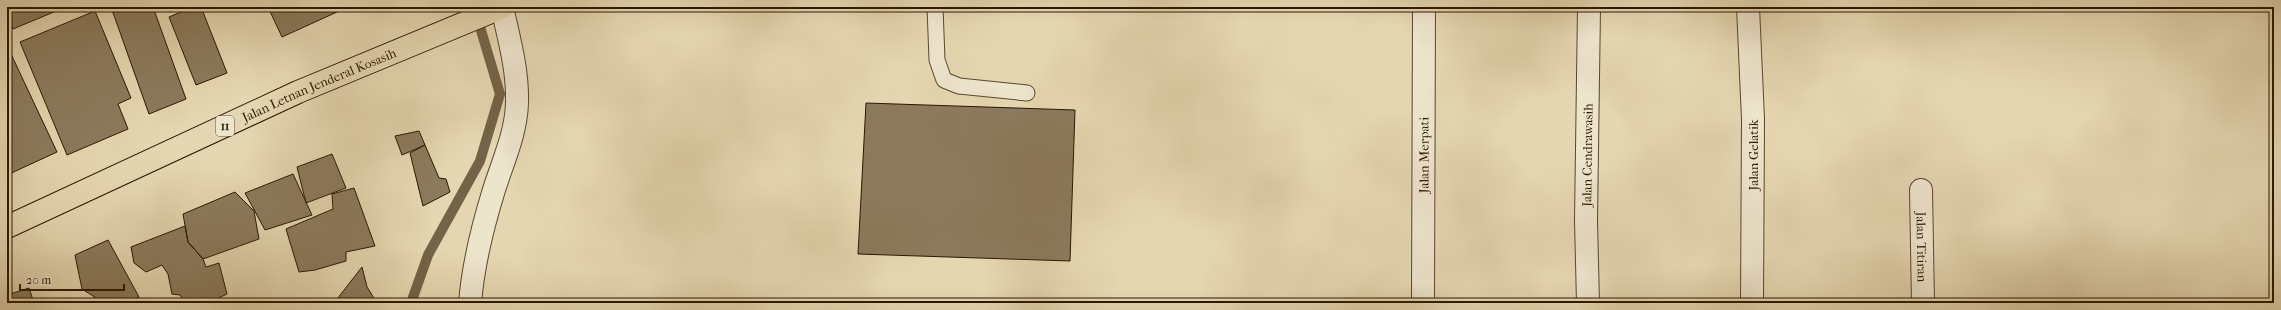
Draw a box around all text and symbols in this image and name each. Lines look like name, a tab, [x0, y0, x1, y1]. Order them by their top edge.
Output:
street label: Jalan Letnan Jenderal Kosasih	[239, 45, 399, 125]
street label: Jalan Cendrawasih	[1579, 103, 1596, 208]
road number: 11	[216, 116, 234, 136]
street label: Jalan Merpati	[1416, 117, 1432, 194]
street label: Jalan Gelatik	[1746, 119, 1761, 191]
street label: Jalan Titiran	[1913, 211, 1930, 283]
scale bar	[20, 266, 124, 292]
text: 20 m	[26, 273, 51, 287]

